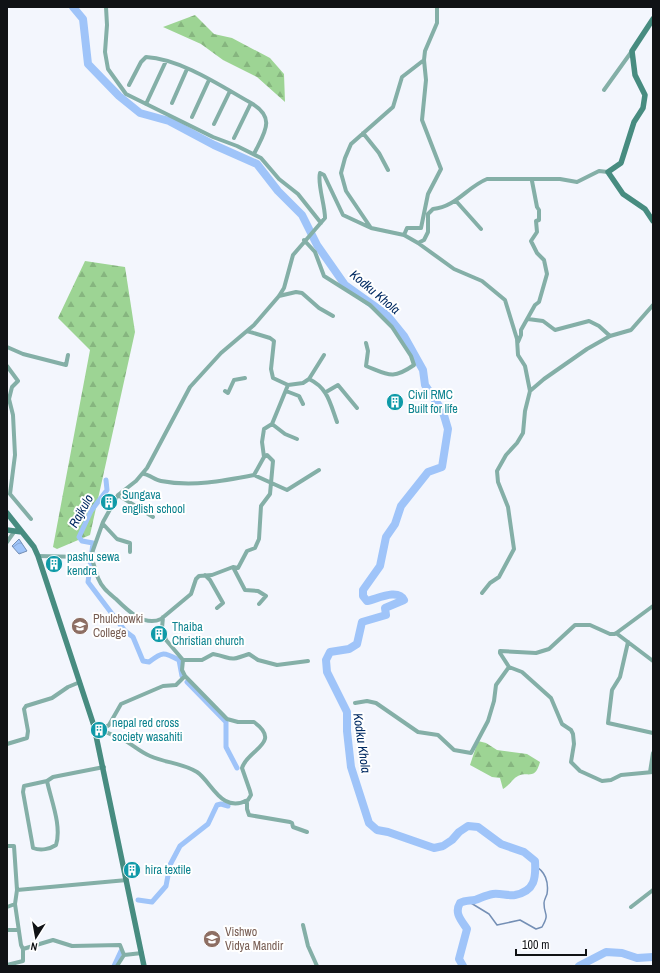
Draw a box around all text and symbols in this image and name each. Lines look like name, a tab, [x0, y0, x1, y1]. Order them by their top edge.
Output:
water label: Kodku Khola	[346, 266, 404, 318]
place label: Civil RMC Built for life	[408, 387, 458, 417]
building icon: Civil RMC Built for life	[385, 392, 405, 412]
place label: Sungava english school	[122, 487, 185, 517]
water label: Rajkulo	[65, 491, 97, 531]
building icon: Sungava english school	[99, 492, 119, 512]
place label: pashu sewa kendra	[67, 549, 120, 579]
building icon: pashu sewa kendra	[44, 554, 64, 574]
place label: Phulchowki College	[93, 611, 143, 641]
school or university icon: Phulchowki College	[70, 616, 90, 636]
place label: Thaiba Christian church	[172, 619, 244, 649]
building icon: Thaiba Christian church	[149, 624, 169, 644]
water label: Kodku Khola	[349, 712, 375, 774]
place label: nepal red cross society wasahiti	[112, 715, 183, 745]
building icon: nepal red cross society wasahiti	[89, 720, 109, 740]
building icon: hira textile	[122, 860, 142, 880]
place label: hira textile	[145, 862, 191, 878]
north arrow	[16, 917, 56, 957]
place label: Vishwo Vidya Mandir	[225, 924, 284, 954]
school or university icon: Vishwo Vidya Mandir	[202, 929, 222, 949]
scale bar	[516, 931, 586, 957]
text: 100 m	[522, 937, 549, 953]
text: N	[30, 939, 39, 954]

